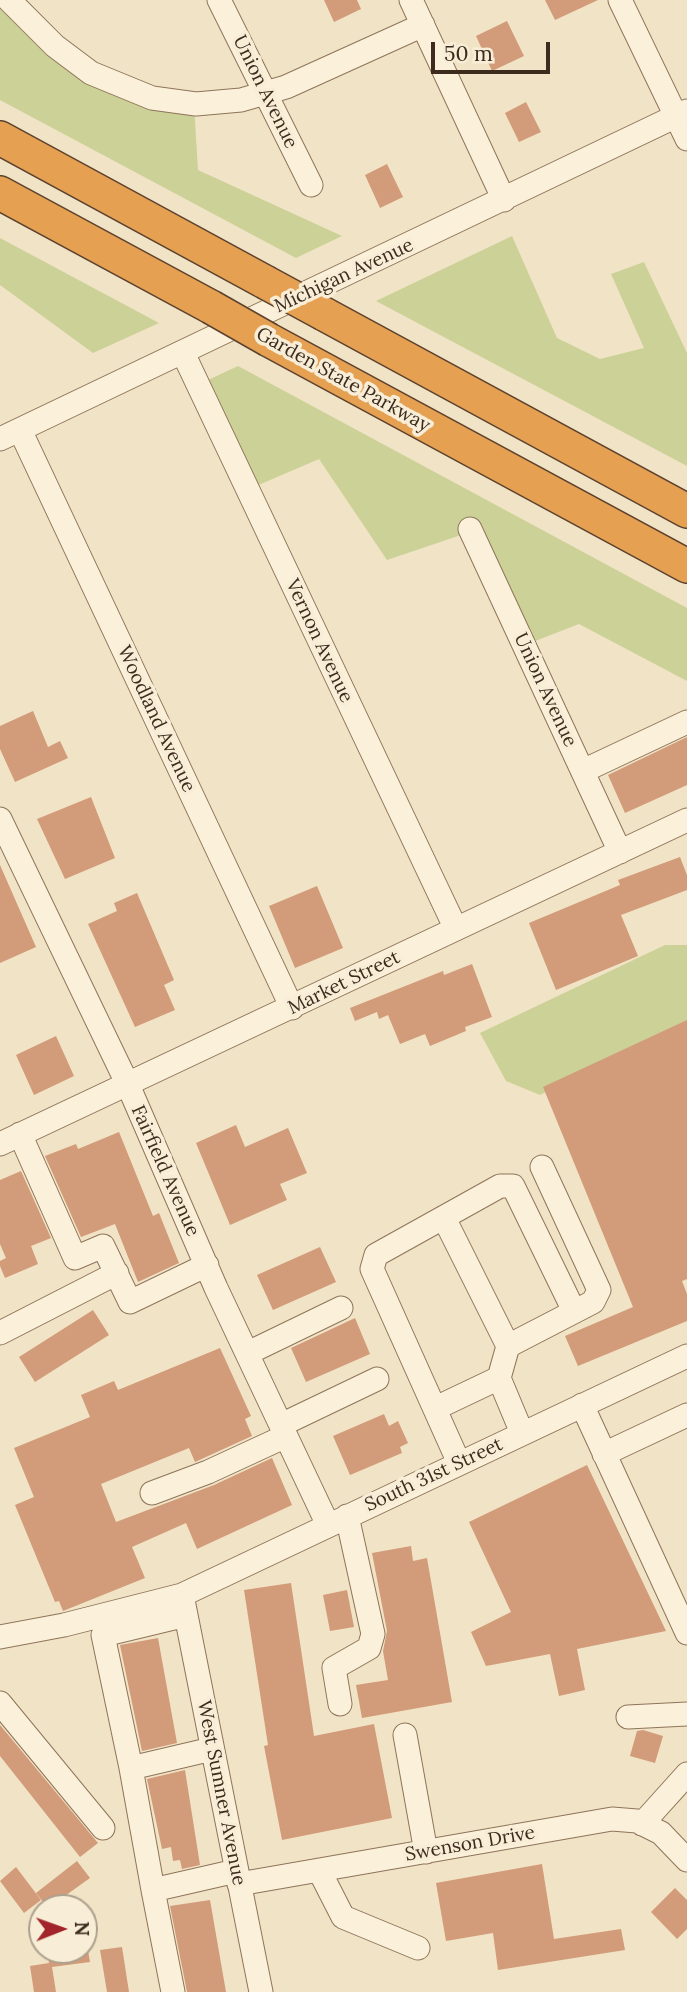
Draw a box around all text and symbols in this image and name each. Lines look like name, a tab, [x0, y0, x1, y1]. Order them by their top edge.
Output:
scale bar	[435, 28, 554, 72]
street label: Union Avenue	[228, 32, 302, 152]
text: 50 m	[444, 40, 493, 67]
street label: Michigan Avenue	[271, 234, 417, 318]
street label: Garden State Parkway	[252, 323, 434, 437]
street label: Vernon Avenue	[280, 576, 358, 706]
street label: Union Avenue	[509, 629, 581, 751]
street label: Woodland Avenue	[112, 642, 200, 796]
street label: Market Street	[284, 946, 404, 1020]
street label: Fairfield Avenue	[126, 1102, 204, 1240]
street label: South 31st Street	[361, 1433, 507, 1517]
street label: West Sumner Avenue	[192, 1698, 250, 1888]
street label: Swenson Drive	[403, 1821, 537, 1867]
north arrow	[28, 1894, 98, 1964]
text: N	[70, 1921, 94, 1936]

